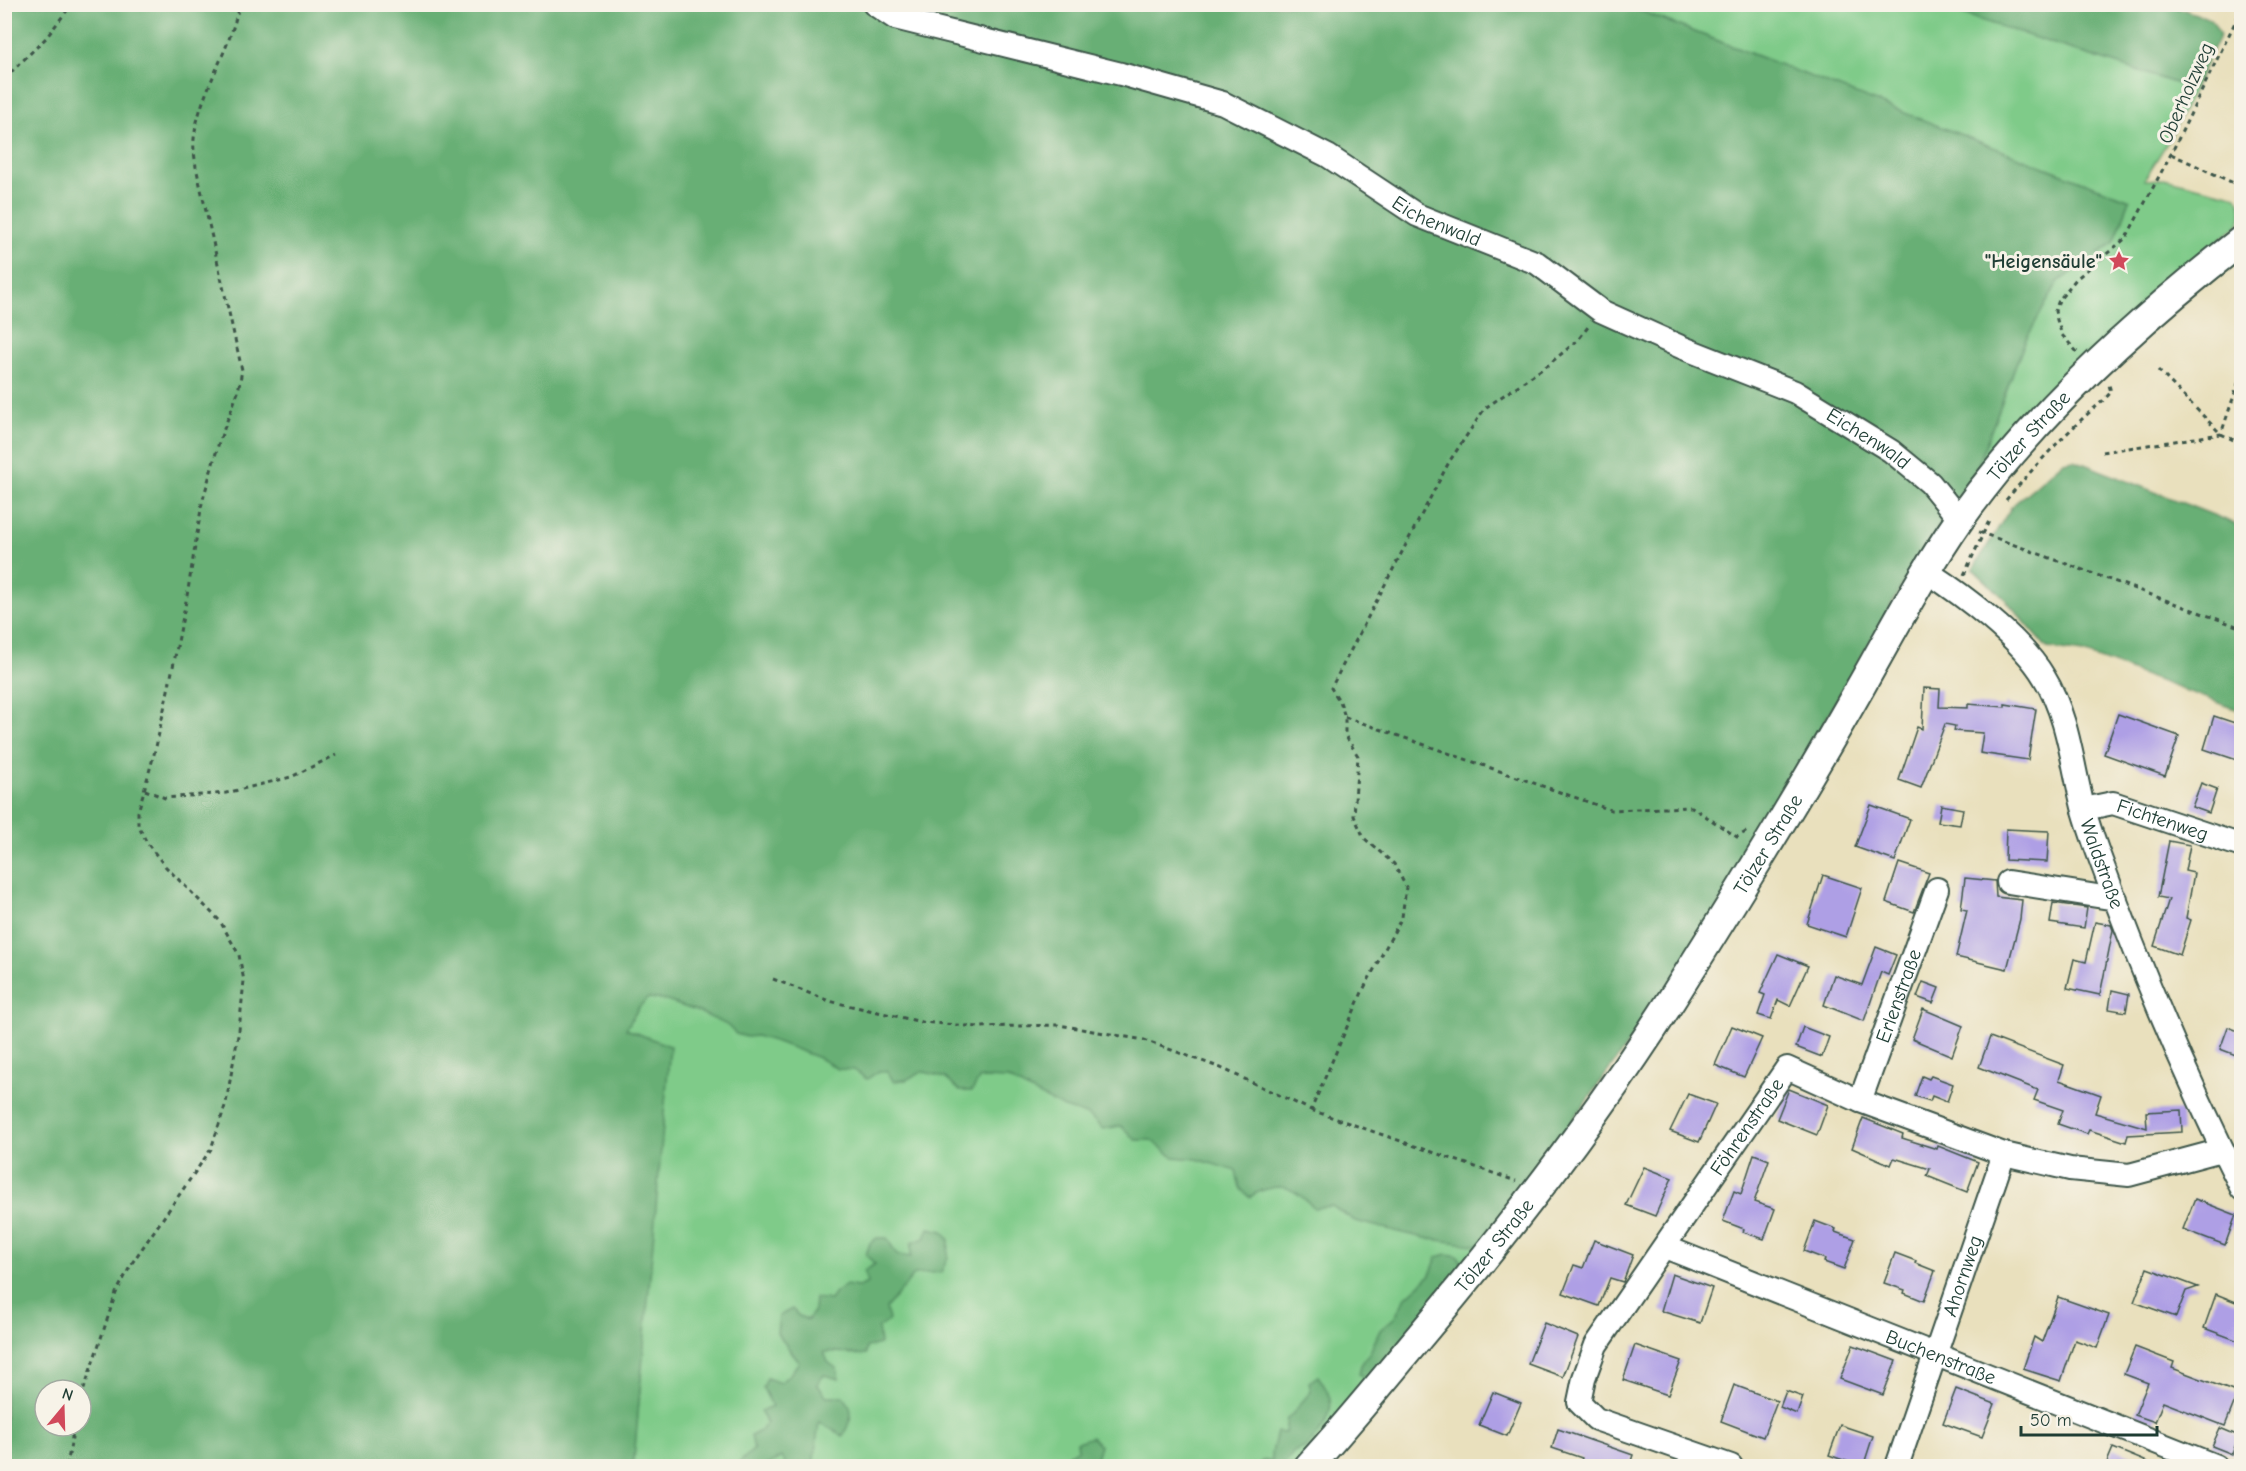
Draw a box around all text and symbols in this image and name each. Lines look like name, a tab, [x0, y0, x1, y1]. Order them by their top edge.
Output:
street label: Oberholzweg	[2154, 39, 2218, 147]
street label: Eichenwald	[1388, 190, 1484, 251]
place icon: "Heigensäule"	[2107, 249, 2131, 273]
place label: "Heigensäule"	[1985, 250, 2102, 273]
street label: Tölzer Straße	[1982, 386, 2075, 485]
street label: Eichenwald	[1823, 403, 1915, 474]
street label: Tölzer Straße	[1729, 790, 1807, 899]
street label: Fichtenweg	[2114, 794, 2211, 845]
street label: Waldstraße	[2076, 816, 2129, 912]
street label: Erlenstraße	[1871, 946, 1926, 1046]
street label: Föhrenstraße	[1705, 1074, 1788, 1180]
street label: Tölzer Straße	[1450, 1194, 1538, 1297]
street label: Ahornweg	[1938, 1232, 1987, 1319]
street label: Buchenstraße	[1883, 1324, 1999, 1389]
north arrow	[33, 1378, 93, 1438]
text: N	[60, 1385, 75, 1405]
scale bar	[2021, 1399, 2158, 1437]
text: 50 m	[2030, 1410, 2072, 1431]

